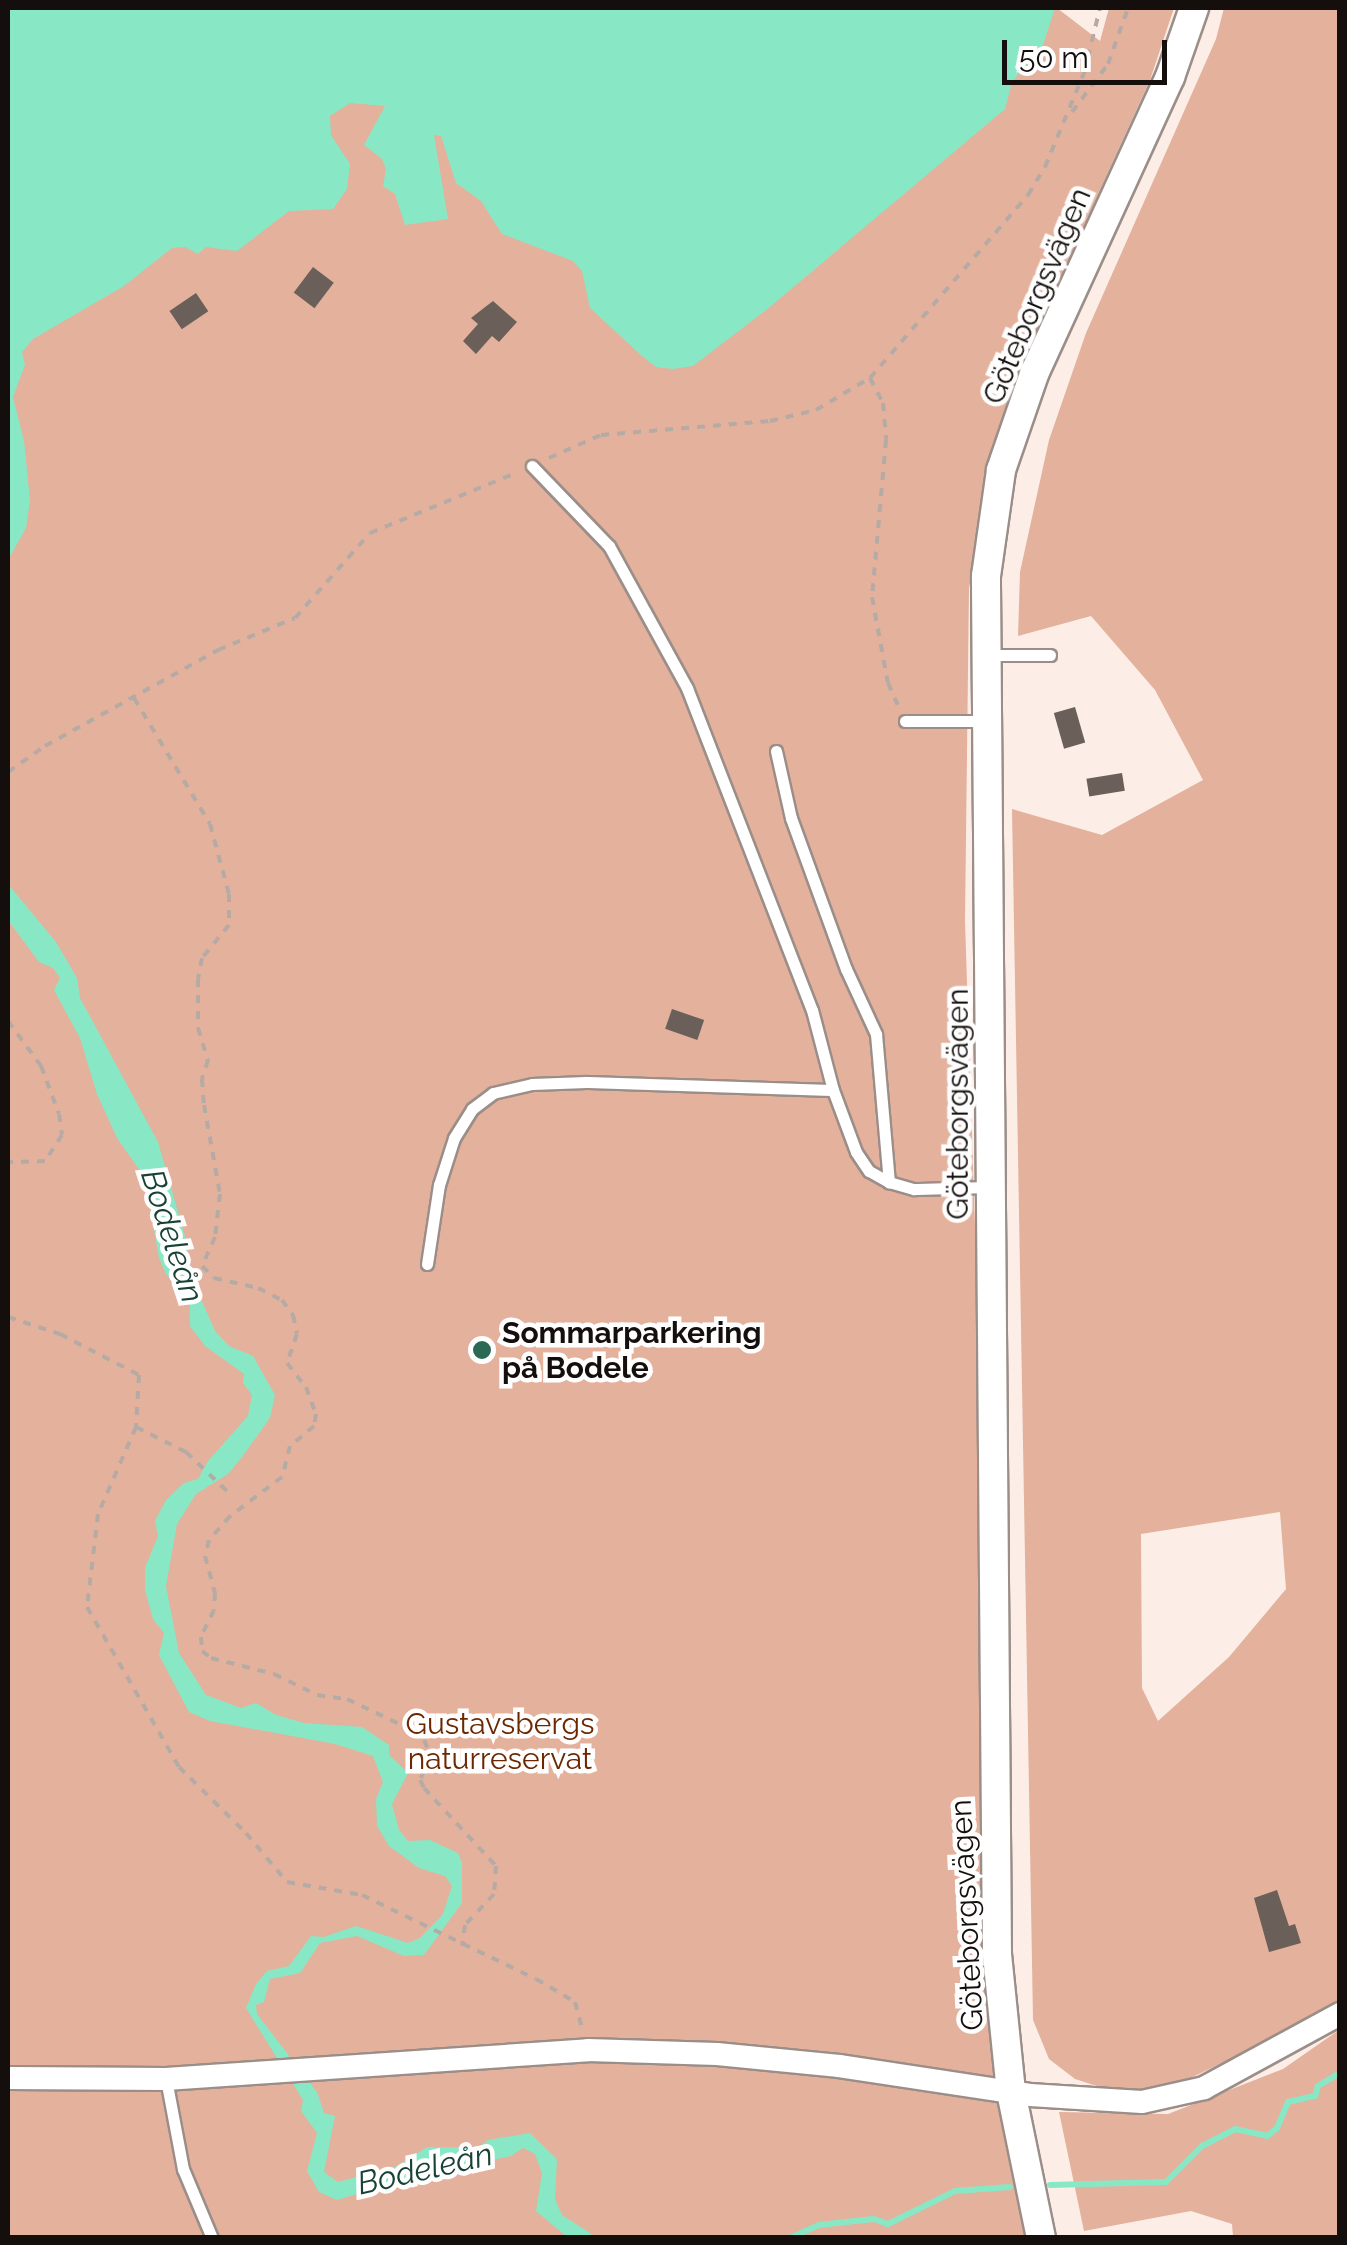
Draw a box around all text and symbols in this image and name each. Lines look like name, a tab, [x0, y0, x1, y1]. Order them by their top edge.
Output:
scale bar	[1007, 20, 1172, 82]
text: 50 m	[1019, 40, 1089, 75]
street label: Göteborgsvägen	[975, 183, 1099, 409]
street label: Göteborgsvägen	[940, 988, 976, 1220]
water label: Bodeleån	[132, 1165, 212, 1307]
place label: Sommarparkering på Bodele	[502, 1315, 761, 1386]
marker: Sommarparkering på Bodele	[471, 1339, 493, 1361]
park label: Gustavsbergs naturreservat	[405, 1706, 595, 1776]
street label: Göteborgsvägen	[943, 1799, 991, 2031]
water label: Bodeleån	[354, 2135, 496, 2203]

